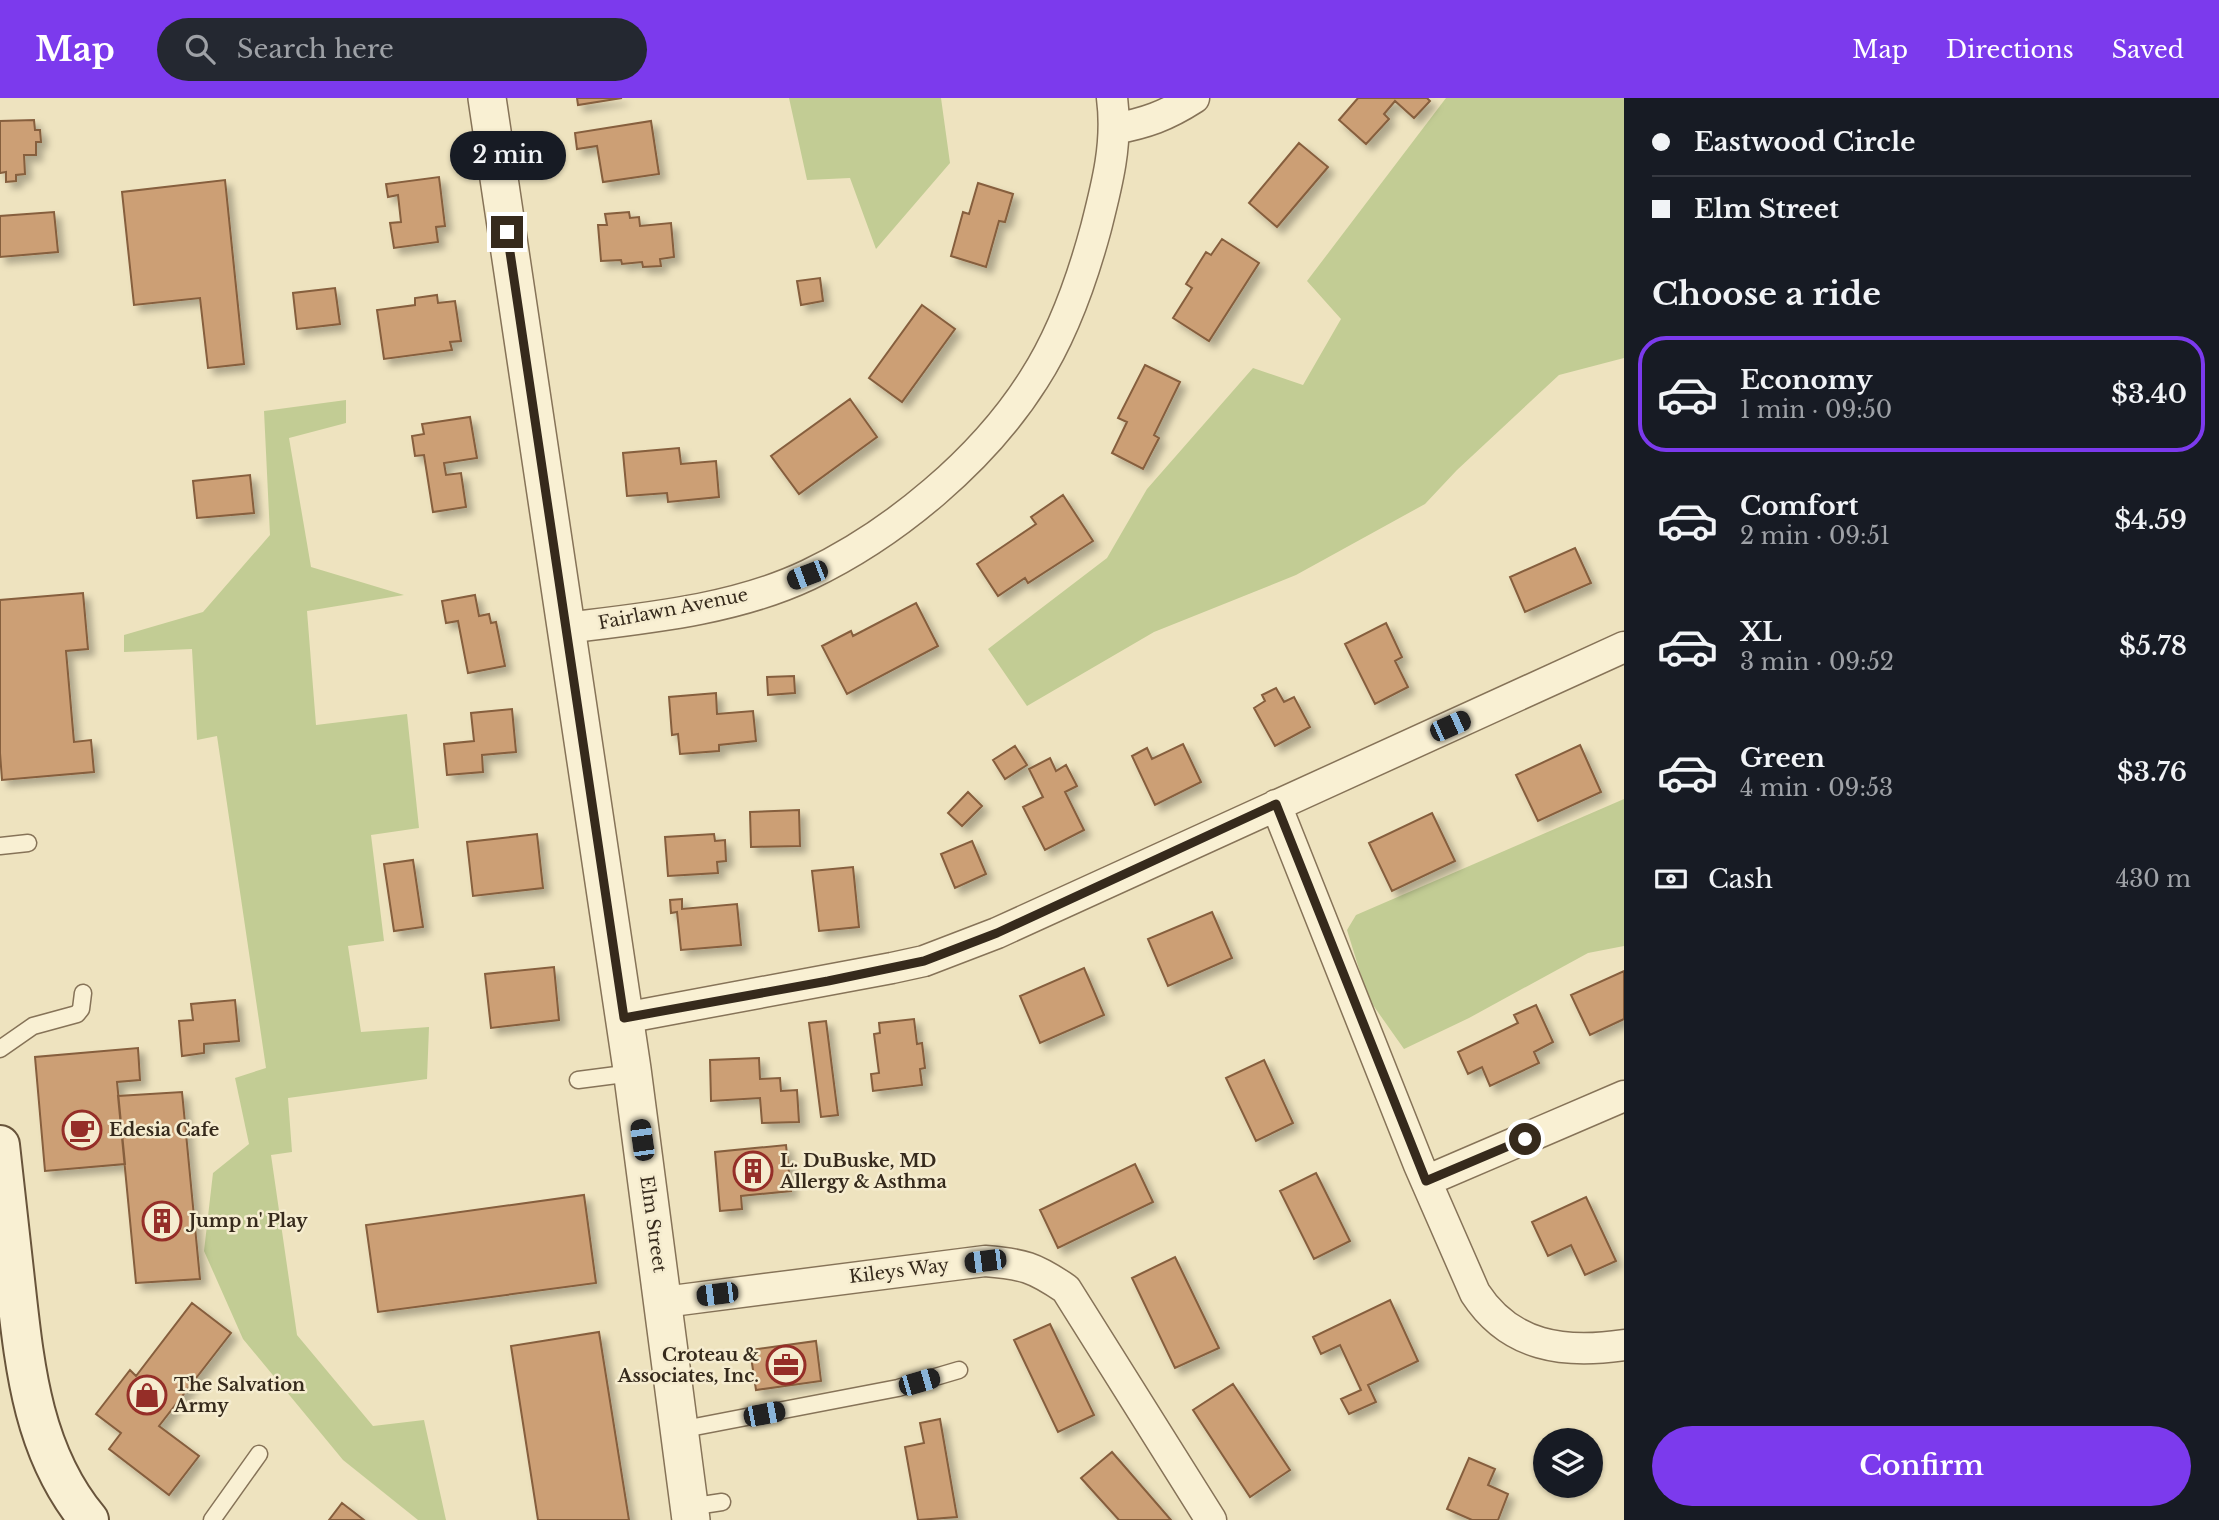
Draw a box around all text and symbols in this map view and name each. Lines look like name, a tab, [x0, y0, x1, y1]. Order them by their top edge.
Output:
search box	[157, 18, 647, 81]
text: Map	[35, 29, 115, 70]
icon: search	[181, 30, 219, 68]
text: Search here	[237, 33, 394, 65]
text: Map	[1852, 35, 1908, 64]
text: Directions	[1946, 35, 2074, 64]
text: Saved	[2112, 35, 2184, 64]
text: Eastwood Circle	[1694, 126, 1915, 158]
callout: 2 min	[449, 130, 565, 180]
text: 2 min	[473, 141, 543, 169]
text: Elm Street	[1694, 193, 1839, 225]
route end	[491, 216, 523, 248]
text: Choose a ride	[1652, 274, 1881, 314]
icon: car	[1656, 363, 1719, 426]
text: Economy	[1740, 364, 1873, 396]
text: $3.40	[2111, 378, 2187, 410]
text: 1 min · 09:50	[1740, 396, 1892, 424]
icon: car	[1656, 489, 1719, 552]
text: Comfort	[1740, 490, 1858, 522]
text: $4.59	[2115, 504, 2187, 536]
text: 2 min · 09:51	[1740, 522, 1890, 550]
car	[784, 558, 831, 592]
street label: Fairlawn Avenue	[596, 584, 750, 634]
icon: car	[1656, 615, 1719, 678]
text: XL	[1740, 616, 1782, 648]
text: $5.78	[2119, 630, 2187, 662]
text: 3 min · 09:52	[1740, 648, 1894, 676]
car	[1427, 708, 1474, 744]
icon: car	[1656, 741, 1719, 804]
text: Green	[1740, 742, 1825, 774]
text: $3.76	[2117, 756, 2187, 788]
text: 4 min · 09:53	[1740, 774, 1893, 802]
icon: cash	[1652, 860, 1690, 898]
text: Cash	[1708, 863, 1773, 895]
text: 430 m	[2116, 865, 2191, 893]
cafe icon: Edesia Cafe	[61, 1109, 103, 1151]
car	[629, 1118, 656, 1162]
place label: Edesia Cafe	[109, 1119, 219, 1141]
route start	[1509, 1123, 1541, 1155]
building icon: L. DuBuske, MD Allergy & Asthma	[732, 1150, 774, 1192]
place label: L. DuBuske, MD Allergy & Asthma	[779, 1150, 947, 1193]
street label: Elm Street	[635, 1174, 671, 1274]
building icon: Jump n' Play	[141, 1200, 183, 1242]
place label: Jump n' Play	[185, 1210, 308, 1232]
car	[963, 1248, 1008, 1274]
street label: Kileys Way	[848, 1254, 951, 1288]
car	[695, 1281, 740, 1307]
place label: Croteau & Associates, Inc.	[617, 1344, 759, 1387]
office icon: Croteau & Associates, Inc.	[765, 1344, 807, 1386]
car	[896, 1366, 943, 1398]
shop icon: The Salvation Army	[126, 1374, 168, 1416]
place label: The Salvation Army	[173, 1374, 305, 1417]
car	[742, 1400, 787, 1428]
button: Confirm	[1652, 1426, 2191, 1506]
map controls	[1533, 1428, 1603, 1498]
button: layers	[1533, 1428, 1603, 1498]

